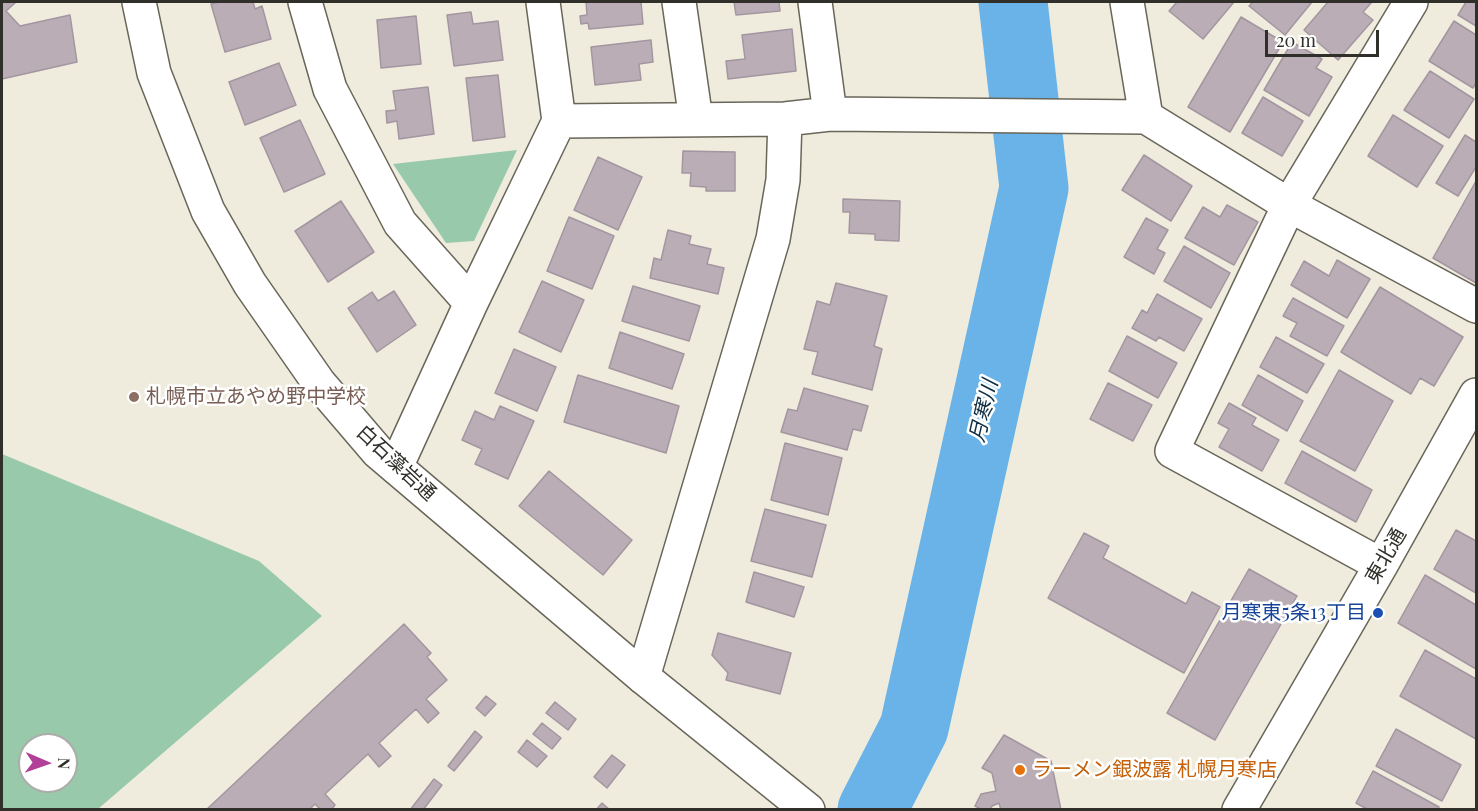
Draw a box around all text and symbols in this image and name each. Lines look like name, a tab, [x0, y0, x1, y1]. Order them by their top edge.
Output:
scale bar	[1268, 18, 1382, 56]
text: 20 m	[1276, 28, 1316, 52]
water label: 月寒川	[965, 377, 1003, 445]
place label: 札幌市立あやめ野中学校	[146, 385, 366, 409]
marker: 札幌市立あやめ野中学校	[127, 390, 141, 404]
street label: 白石藻岩通	[351, 420, 441, 506]
street label: 東北通	[1361, 524, 1411, 588]
place label: 月寒東5条13丁目	[1222, 601, 1366, 625]
marker: 月寒東5条13丁目	[1371, 606, 1385, 620]
north arrow	[18, 733, 78, 793]
text: N	[54, 757, 75, 770]
place label: ラーメン銀波露 札幌月寒店	[1032, 758, 1277, 782]
marker: ラーメン銀波露 札幌月寒店	[1013, 763, 1027, 777]

